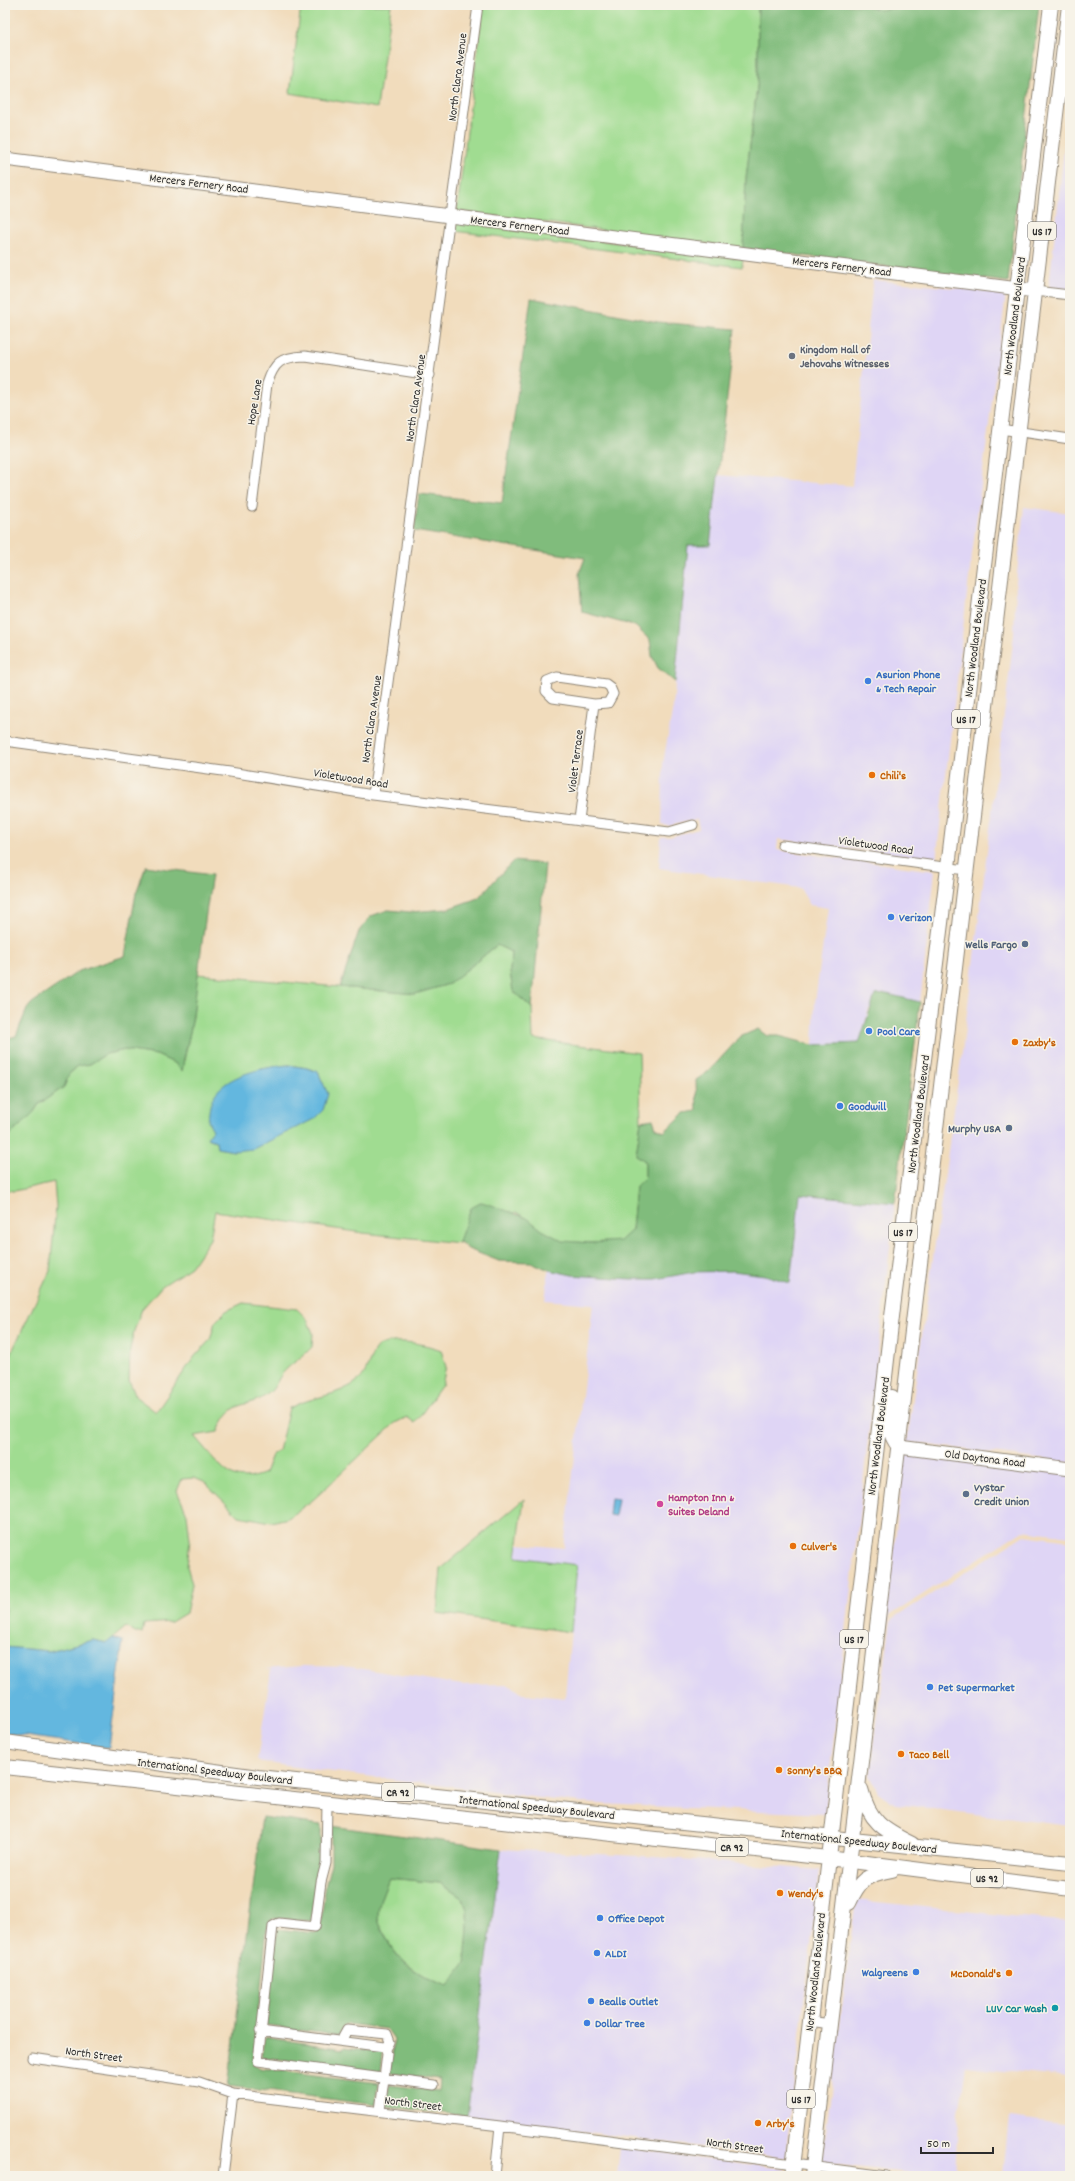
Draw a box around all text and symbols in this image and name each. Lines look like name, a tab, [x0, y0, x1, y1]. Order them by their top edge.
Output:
street label: North Clara Avenue	[445, 32, 472, 122]
street label: Mercers Fernery Road	[148, 170, 249, 199]
street label: Mercers Fernery Road	[469, 212, 570, 241]
road number: US 17	[1028, 222, 1056, 240]
street label: Mercers Fernery Road	[791, 253, 892, 282]
street label: North Woodland Boulevard	[1000, 256, 1031, 376]
place label: Kingdom Hall of Jehovahs Witnesses	[800, 342, 889, 373]
marker: Kingdom Hall of Jehovahs Witnesses	[787, 351, 797, 361]
street label: North Clara Avenue	[402, 353, 431, 443]
street label: Hope Lane	[243, 378, 268, 426]
street label: North Woodland Boulevard	[961, 578, 992, 698]
place label: Asurion Phone & Tech Repair	[876, 667, 941, 698]
street label: North Clara Avenue	[358, 674, 387, 764]
marker: Asurion Phone & Tech Repair	[863, 676, 873, 686]
road number: US 17	[952, 710, 980, 728]
street label: Violet Terrace	[564, 729, 589, 794]
street label: Violetwood Road	[312, 765, 389, 794]
place label: Chili's	[880, 768, 906, 785]
marker: Chili's	[867, 770, 877, 780]
street label: Violetwood Road	[837, 833, 914, 860]
place label: Verizon	[899, 910, 933, 927]
marker: Verizon	[886, 912, 896, 922]
place label: Wells Fargo	[965, 937, 1018, 954]
marker: Wells Fargo	[1020, 939, 1030, 949]
place label: Pool Care	[877, 1024, 921, 1041]
marker: Pool Care	[864, 1026, 874, 1036]
place label: Zaxby's	[1023, 1035, 1056, 1052]
marker: Zaxby's	[1010, 1037, 1020, 1047]
street label: North Woodland Boulevard	[904, 1054, 935, 1174]
place label: Goodwill	[848, 1099, 886, 1116]
marker: Goodwill	[835, 1101, 845, 1111]
place label: Murphy USA	[948, 1121, 1001, 1138]
marker: Murphy USA	[1004, 1123, 1014, 1133]
road number: US 17	[889, 1223, 917, 1241]
street label: North Woodland Boulevard	[864, 1376, 895, 1496]
street label: Old Daytona Road	[944, 1446, 1026, 1473]
place label: VyStar Credit Union	[974, 1480, 1030, 1511]
marker: VyStar Credit Union	[961, 1489, 971, 1499]
place label: Hampton Inn & Suites Deland	[668, 1490, 734, 1521]
marker: Hampton Inn & Suites Deland	[655, 1499, 665, 1509]
place label: Culver's	[801, 1539, 837, 1556]
marker: Culver's	[788, 1541, 798, 1551]
road number: US 17	[840, 1630, 868, 1648]
place label: Pet Supermarket	[938, 1680, 1015, 1697]
marker: Pet Supermarket	[925, 1682, 935, 1692]
place label: Taco Bell	[909, 1747, 949, 1764]
marker: Taco Bell	[896, 1749, 906, 1759]
street label: International Speedway Boulevard	[136, 1755, 293, 1790]
place label: Sonny's BBQ	[787, 1763, 842, 1780]
marker: Sonny's BBQ	[774, 1765, 784, 1775]
road number: CR 92	[382, 1783, 414, 1801]
street label: International Speedway Boulevard	[458, 1792, 615, 1825]
street label: International Speedway Boulevard	[780, 1826, 937, 1859]
road number: CR 92	[716, 1838, 748, 1856]
road number: US 92	[971, 1869, 1003, 1887]
place label: Wendy's	[788, 1886, 824, 1903]
marker: Wendy's	[775, 1888, 785, 1898]
place label: Office Depot	[608, 1911, 665, 1928]
street label: North Woodland Boulevard	[802, 1912, 831, 2032]
marker: Office Depot	[595, 1913, 605, 1923]
place label: ALDI	[605, 1946, 627, 1963]
marker: ALDI	[592, 1948, 602, 1958]
place label: Walgreens	[862, 1965, 908, 1982]
place label: McDonald's	[951, 1966, 1001, 1983]
marker: Walgreens	[911, 1967, 921, 1977]
marker: McDonald's	[1004, 1968, 1014, 1978]
place label: Bealls Outlet	[599, 1994, 659, 2011]
marker: Bealls Outlet	[586, 1996, 596, 2006]
place label: LUV Car Wash	[986, 2001, 1047, 2018]
marker: LUV Car Wash	[1050, 2003, 1060, 2013]
place label: Dollar Tree	[595, 2016, 646, 2033]
marker: Dollar Tree	[582, 2018, 592, 2028]
street label: North Street	[64, 2043, 124, 2068]
road number: US 17	[787, 2090, 815, 2108]
street label: North Street	[383, 2093, 443, 2117]
place label: Arby's	[766, 2116, 794, 2133]
marker: Arby's	[753, 2118, 763, 2128]
scale bar	[921, 2129, 993, 2155]
street label: North Street	[705, 2134, 765, 2159]
text: 50 m	[927, 2136, 950, 2153]

